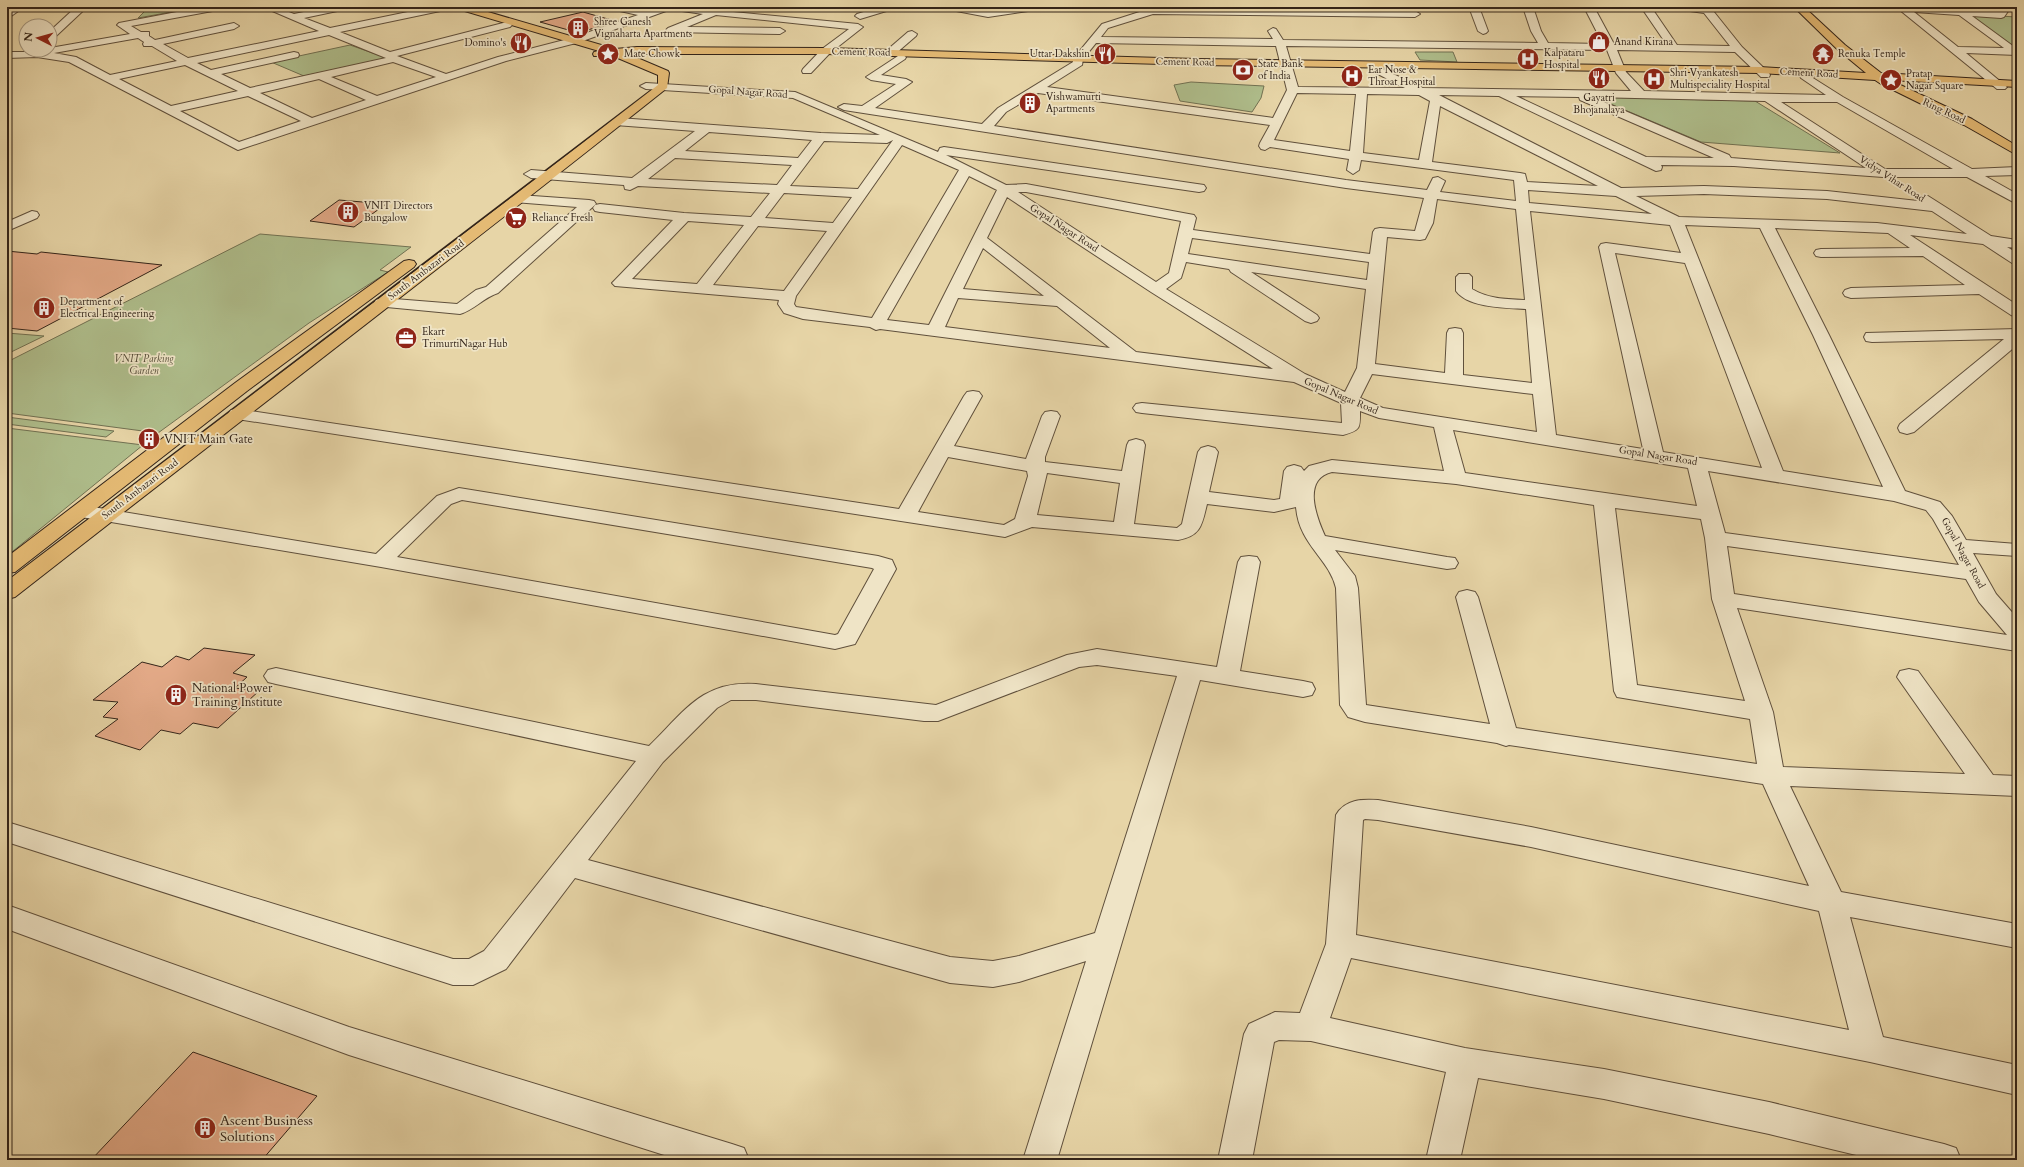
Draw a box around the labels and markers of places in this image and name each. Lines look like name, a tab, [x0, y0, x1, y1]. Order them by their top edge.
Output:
building icon: Shree Ganesh Vignaharta Apartments	[565, 15, 591, 41]
place label: Shree Ganesh Vignaharta Apartments	[594, 15, 692, 41]
shop icon: Anand Kirana	[1586, 29, 1612, 55]
restaurant icon: Domino's	[508, 30, 534, 56]
place label: Anand Kirana	[1614, 35, 1674, 49]
place label: Domino's	[464, 36, 506, 50]
place icon: Mate Chowk	[595, 41, 621, 67]
restaurant icon: Uttar Dakshin	[1092, 41, 1118, 67]
temple icon: Renuka Temple	[1810, 41, 1836, 67]
hospital icon: Kalpataru Hospital	[1515, 46, 1541, 72]
place label: Kalpataru Hospital	[1544, 46, 1585, 72]
place label: Mate Chowk	[624, 47, 681, 61]
place label: Uttar Dakshin	[1030, 47, 1090, 61]
place label: Renuka Temple	[1838, 47, 1906, 61]
bank icon: State Bank of India	[1230, 57, 1256, 83]
place label: State Bank of India	[1258, 57, 1304, 83]
hospital icon: Ear Nose & Throat Hospital	[1339, 63, 1365, 89]
place label: Ear Nose & Throat Hospital	[1368, 63, 1436, 89]
restaurant icon: Gayatri Bhojanalaya	[1586, 65, 1612, 91]
hospital icon: Shri Vyankatesh Multispeciality Hospital	[1641, 66, 1667, 92]
place label: Shri Vyankatesh Multispeciality Hospital	[1670, 66, 1771, 92]
place icon: Pratap Nagar Square	[1878, 67, 1904, 93]
place label: Pratap Nagar Square	[1906, 67, 1964, 93]
building icon: Vishwamurti Apartments	[1017, 90, 1043, 116]
place label: Vishwamurti Apartments	[1046, 90, 1101, 116]
place label: Gayatri Bhojanalaya	[1573, 91, 1625, 117]
building icon: VNIT Directors Bungalow	[335, 199, 361, 225]
place label: VNIT Directors Bungalow	[364, 199, 433, 225]
supermarket icon: Reliance Fresh	[503, 205, 529, 231]
place label: Reliance Fresh	[532, 211, 594, 225]
building icon: Department of Electrical Engineering	[31, 295, 57, 321]
place label: Department of Electrical Engineering	[60, 295, 155, 321]
office icon: Ekart TrimurtiNagar Hub	[393, 325, 419, 351]
place label: Ekart TrimurtiNagar Hub	[422, 325, 508, 351]
building icon: VNIT Main Gate	[136, 426, 162, 452]
place label: VNIT Main Gate	[164, 431, 253, 447]
place label: National Power Training Institute	[192, 680, 282, 710]
building icon: National Power Training Institute	[163, 682, 189, 708]
place label: Ascent Business Solutions	[220, 1111, 313, 1146]
building icon: Ascent Business Solutions	[192, 1115, 218, 1141]

